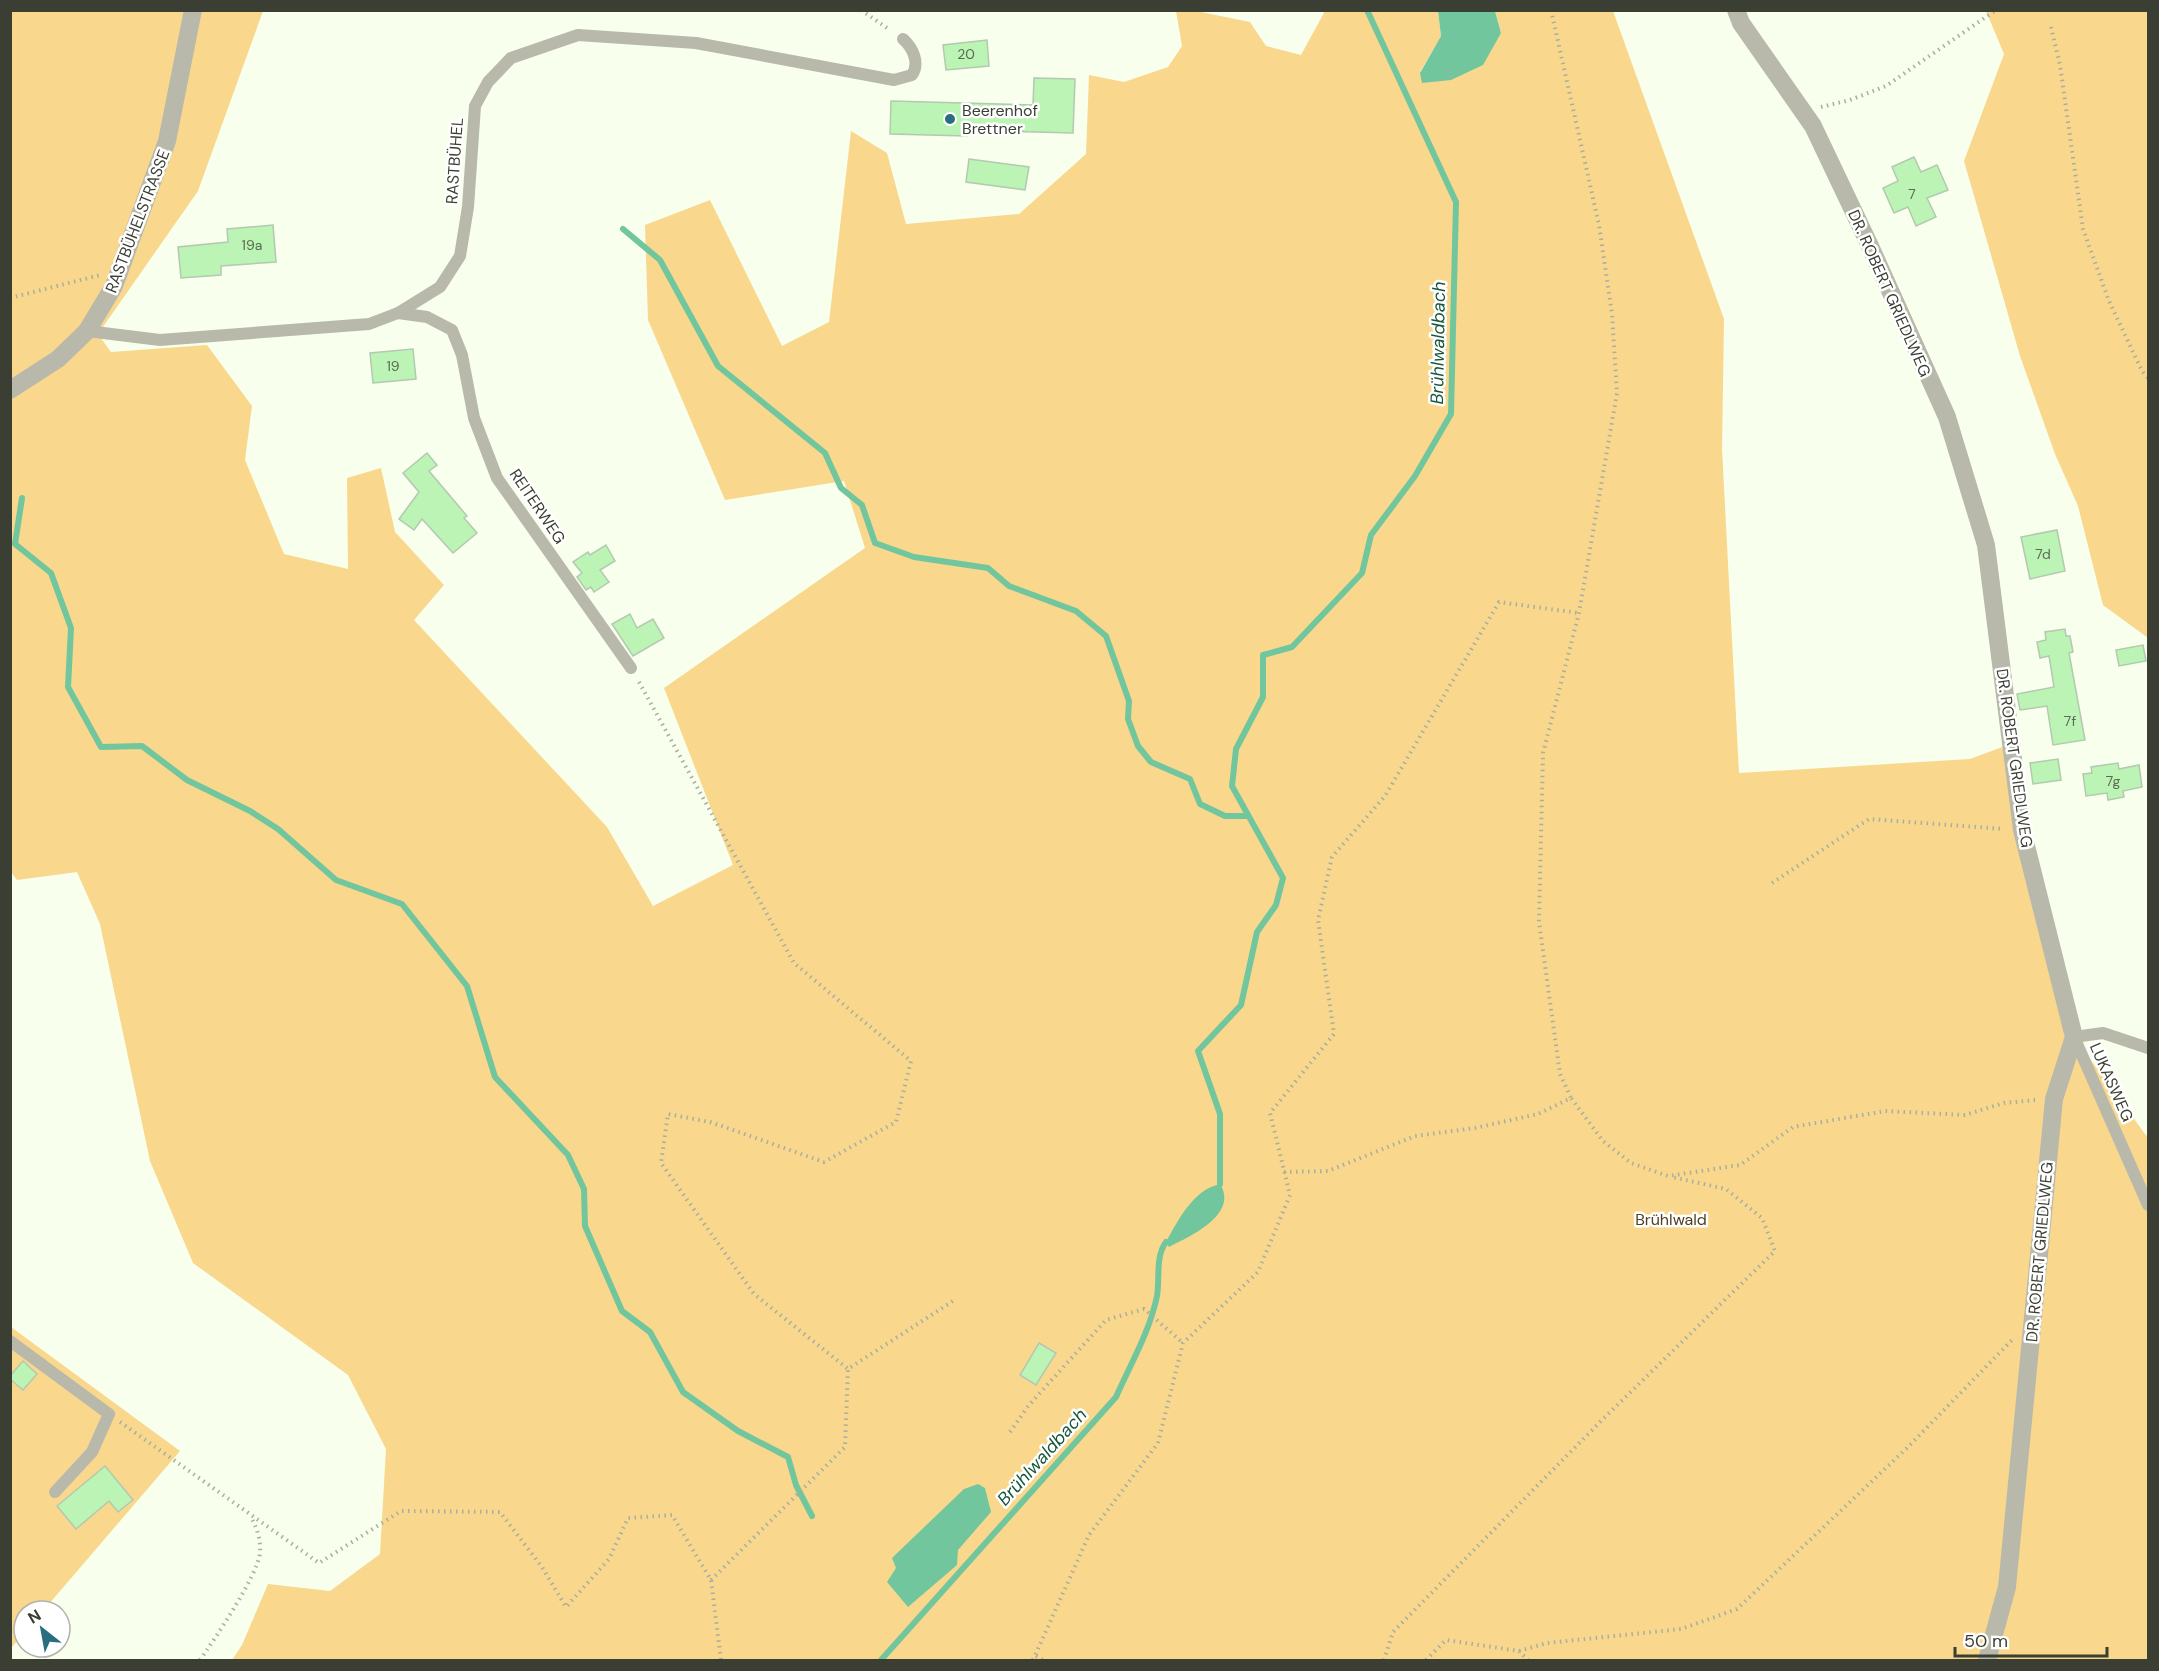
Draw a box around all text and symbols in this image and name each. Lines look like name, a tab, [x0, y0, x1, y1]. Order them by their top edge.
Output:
house number: 20	[957, 45, 975, 63]
place label: Beerenhof Brettner	[962, 100, 1038, 139]
marker: Beerenhof Brettner	[943, 112, 957, 126]
street label: RASTBÜHEL	[441, 117, 468, 205]
street label: RASTBÜHELSTRASSE	[100, 147, 174, 296]
house number: 7	[1908, 185, 1916, 203]
street label: DR. ROBERT GRIEDLWEG	[1843, 206, 1936, 380]
house number: 19a	[242, 236, 262, 254]
water label: Brühlwaldbach	[1425, 281, 1451, 405]
house number: 19	[386, 357, 400, 375]
street label: REITERWEG	[505, 465, 570, 548]
house number: 7d	[2035, 545, 2051, 563]
street label: DR. ROBERT GRIEDLWEG	[1992, 667, 2037, 849]
house number: 7f	[2064, 712, 2076, 730]
house number: 7g	[2106, 772, 2121, 790]
street label: LUKASWEG	[2085, 1040, 2138, 1125]
street label: DR. ROBERT GRIEDLWEG	[2021, 1161, 2058, 1343]
park label: Brühlwald	[1635, 1209, 1707, 1230]
water label: Brühlwaldbach	[992, 1403, 1092, 1511]
north arrow	[12, 1599, 72, 1659]
text: N	[24, 1605, 45, 1629]
scale bar	[1955, 1620, 2106, 1658]
text: 50 m	[1964, 1629, 2008, 1653]

